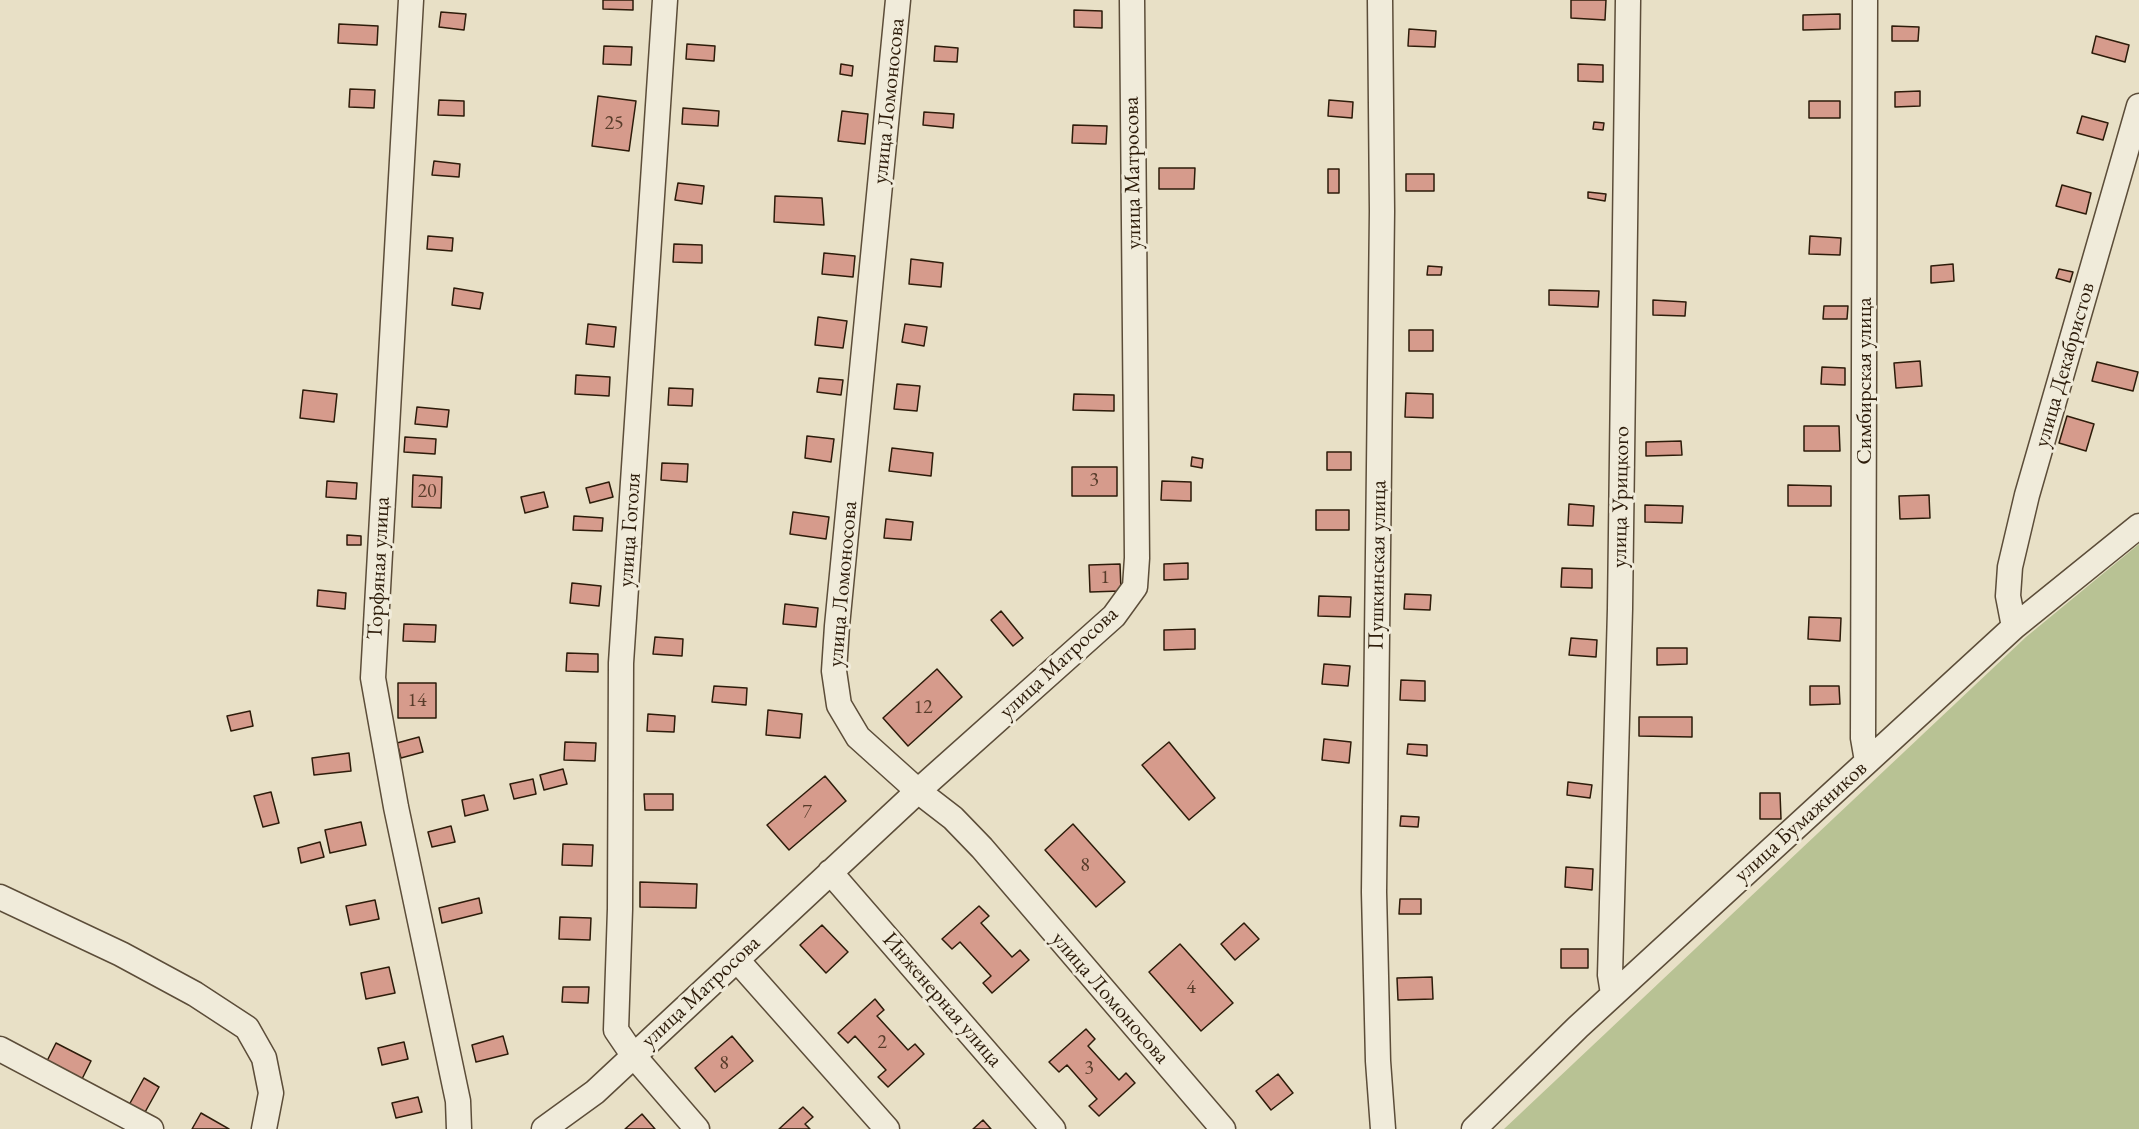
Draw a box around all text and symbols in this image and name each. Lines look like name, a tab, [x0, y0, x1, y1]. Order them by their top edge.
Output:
street label: улица Ломоносова	[867, 17, 911, 185]
street label: улица Матросова	[1118, 96, 1148, 250]
house number: 25	[604, 112, 624, 136]
street label: улица Декабристов	[2029, 280, 2101, 450]
street label: Симбирская улица	[1852, 297, 1878, 465]
street label: улица Урицкого	[1607, 426, 1635, 568]
house number: 3	[1089, 469, 1099, 493]
street label: улица Гоголя	[613, 472, 647, 588]
house number: 20	[417, 480, 437, 504]
street label: Пушкинская улица	[1363, 480, 1393, 650]
street label: Торфяная улица	[362, 496, 396, 640]
street label: улица Ломоносова	[823, 500, 863, 668]
house number: 1	[1100, 566, 1110, 590]
street label: улица Матросова	[994, 601, 1124, 725]
house number: 14	[407, 689, 427, 713]
house number: 12	[913, 696, 933, 720]
street label: улица Бумажников	[1729, 756, 1873, 888]
house number: 7	[802, 801, 812, 825]
house number: 8	[1080, 854, 1090, 878]
street label: улица Ломоносова	[1045, 926, 1175, 1070]
street label: Инженерная улица	[876, 927, 1008, 1073]
street label: улица Матросова	[636, 930, 766, 1054]
house number: 4	[1186, 976, 1196, 1000]
house number: 2	[877, 1031, 887, 1055]
house number: 8	[719, 1052, 729, 1076]
house number: 3	[1084, 1057, 1094, 1081]

